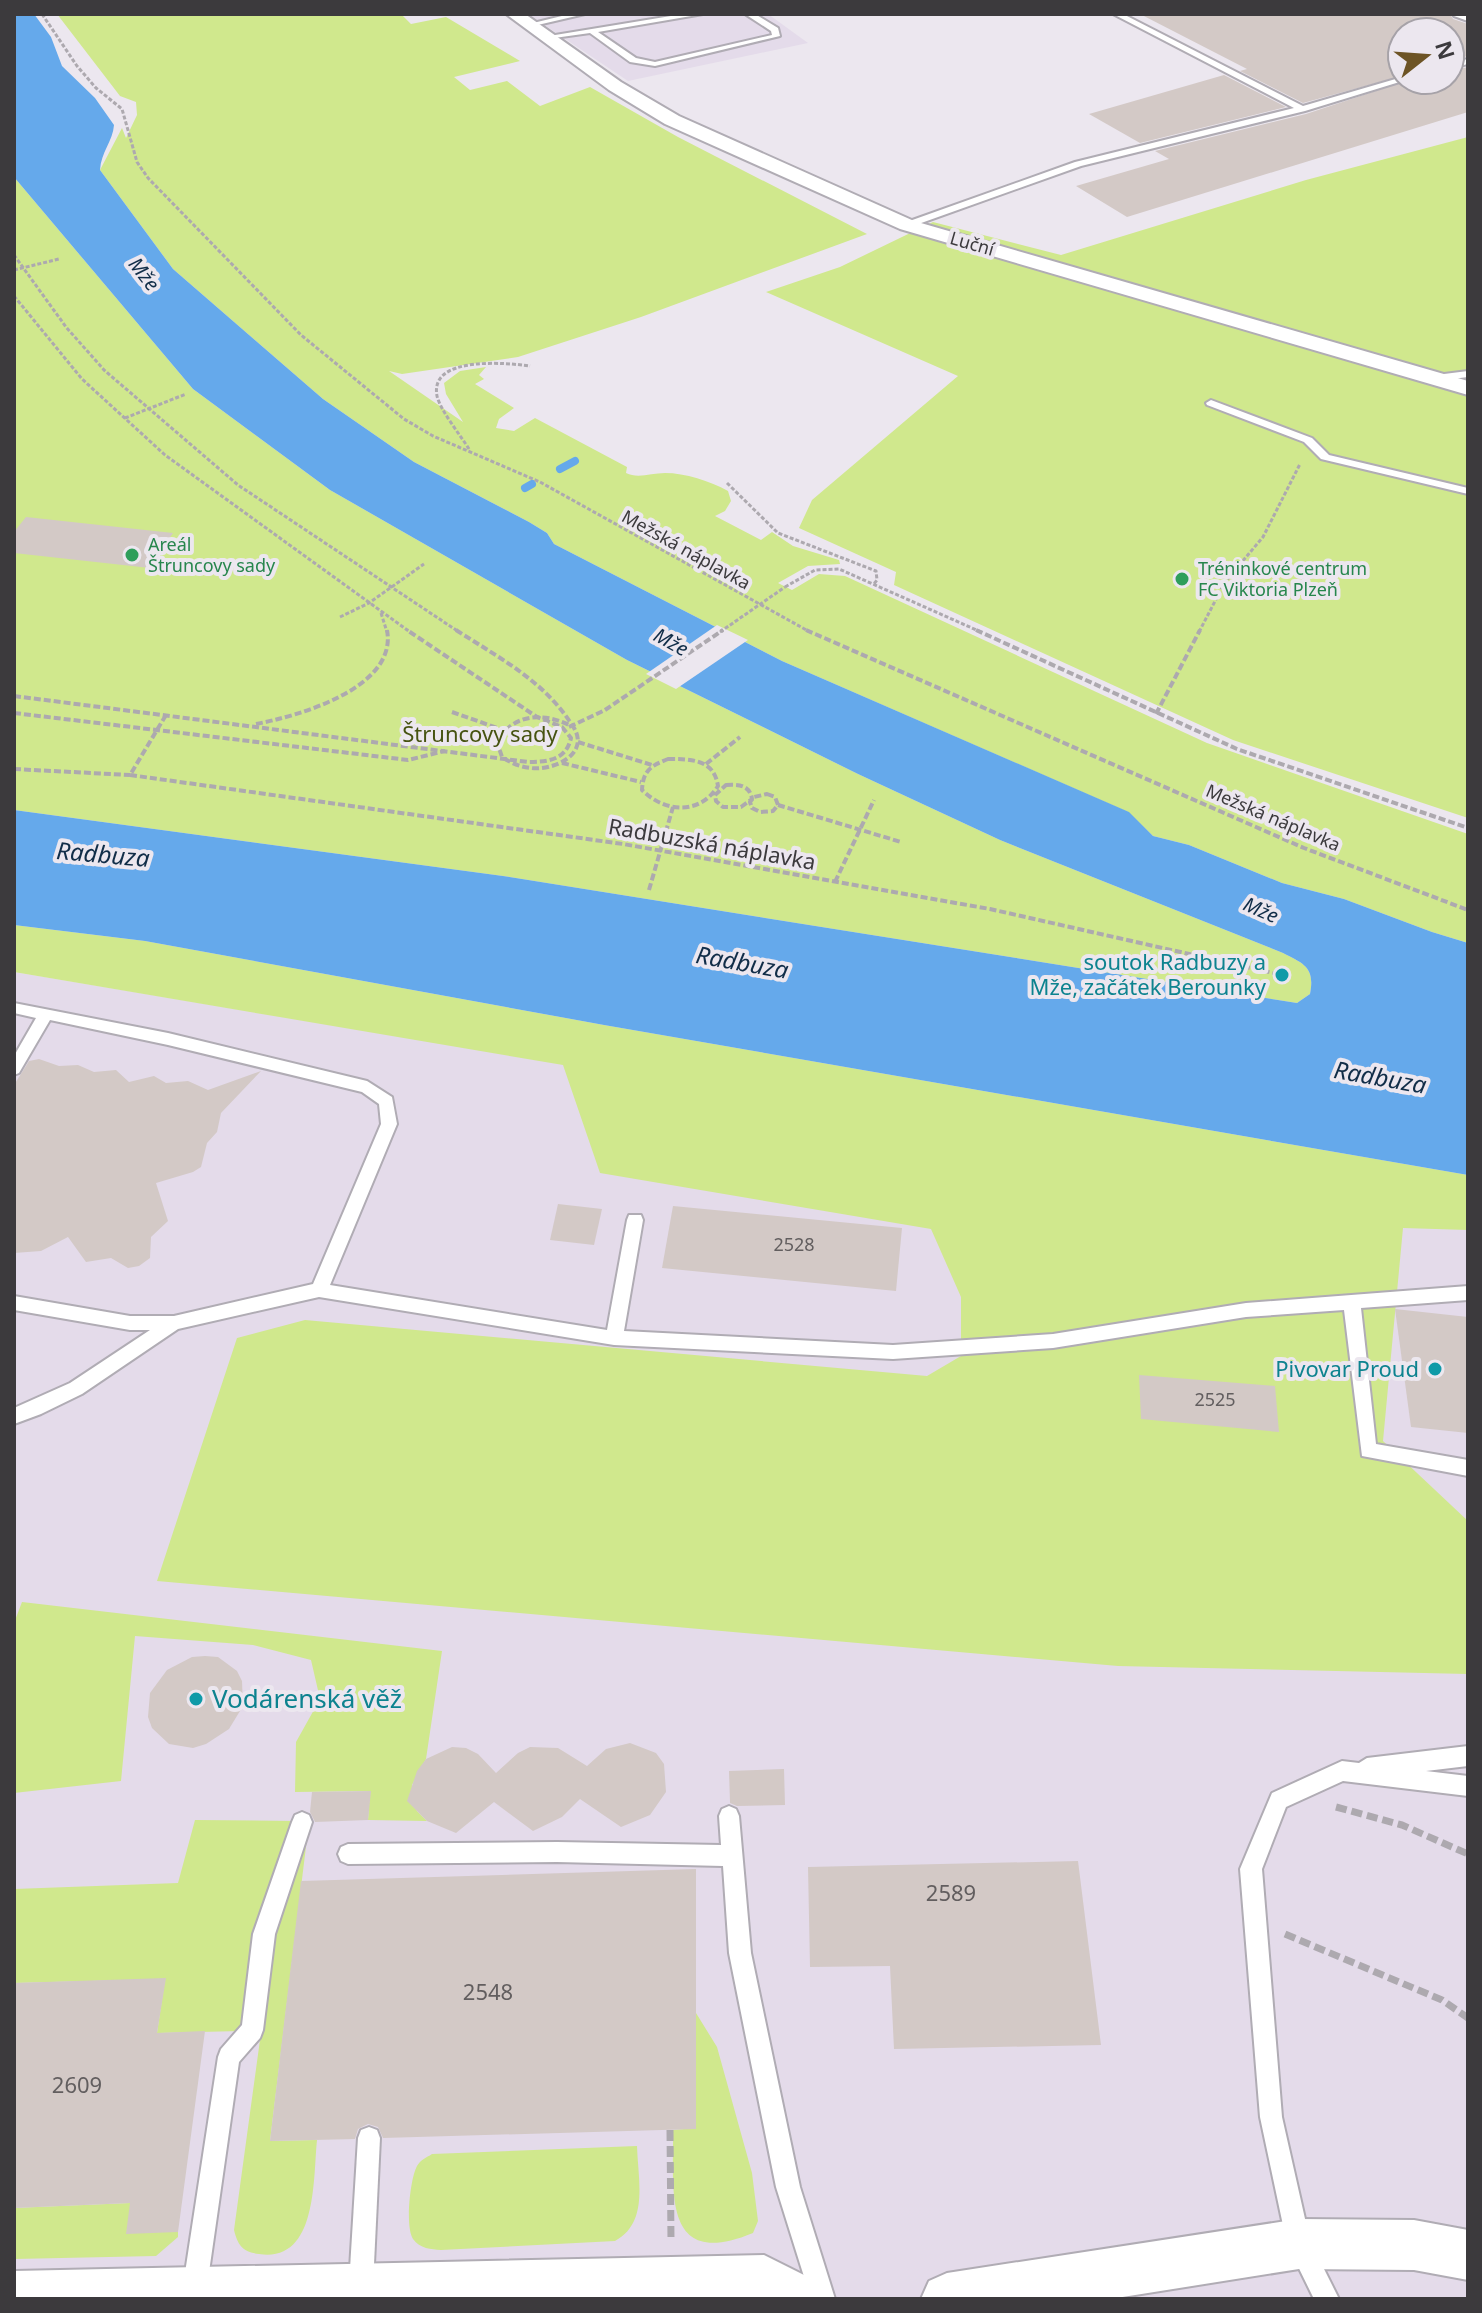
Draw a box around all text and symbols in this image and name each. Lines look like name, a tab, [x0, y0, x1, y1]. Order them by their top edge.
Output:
north arrow	[1386, 16, 1466, 96]
text: N	[1429, 37, 1463, 63]
street label: Luční	[947, 225, 998, 261]
water label: Mže	[123, 251, 166, 296]
street label: Mežská náplavka	[618, 504, 755, 594]
place label: Areál Štruncovy sady	[148, 532, 276, 577]
marker: Areál Štruncovy sady	[123, 546, 141, 564]
place label: Tréninkové centrum FC Viktoria Plzeň	[1198, 556, 1367, 601]
marker: Tréninkové centrum FC Viktoria Plzeň	[1173, 570, 1191, 588]
water label: Mže	[649, 621, 693, 662]
park label: Štruncovy sady	[402, 718, 559, 748]
street label: Mežská náplavka	[1203, 778, 1344, 856]
street label: Radbuzská náplavka	[606, 810, 818, 876]
water label: Radbuza	[55, 833, 151, 874]
water label: Mže	[1239, 890, 1283, 929]
water label: Radbuza	[693, 937, 791, 986]
place label: soutok Radbuzy a Mže, začátek Berounky	[1029, 946, 1267, 1001]
marker: soutok Radbuzy a Mže, začátek Berounky	[1273, 966, 1291, 984]
water label: Radbuza	[1331, 1052, 1429, 1101]
house number: 2528	[773, 1232, 815, 1256]
place label: Pivovar Proud	[1275, 1353, 1419, 1383]
marker: Pivovar Proud	[1426, 1360, 1444, 1378]
house number: 2525	[1194, 1387, 1236, 1411]
place label: Vodárenská věž	[212, 1680, 402, 1716]
marker: Vodárenská věž	[187, 1690, 205, 1708]
house number: 2589	[926, 1877, 976, 1907]
house number: 2548	[463, 1976, 513, 2006]
house number: 2609	[52, 2069, 102, 2099]

